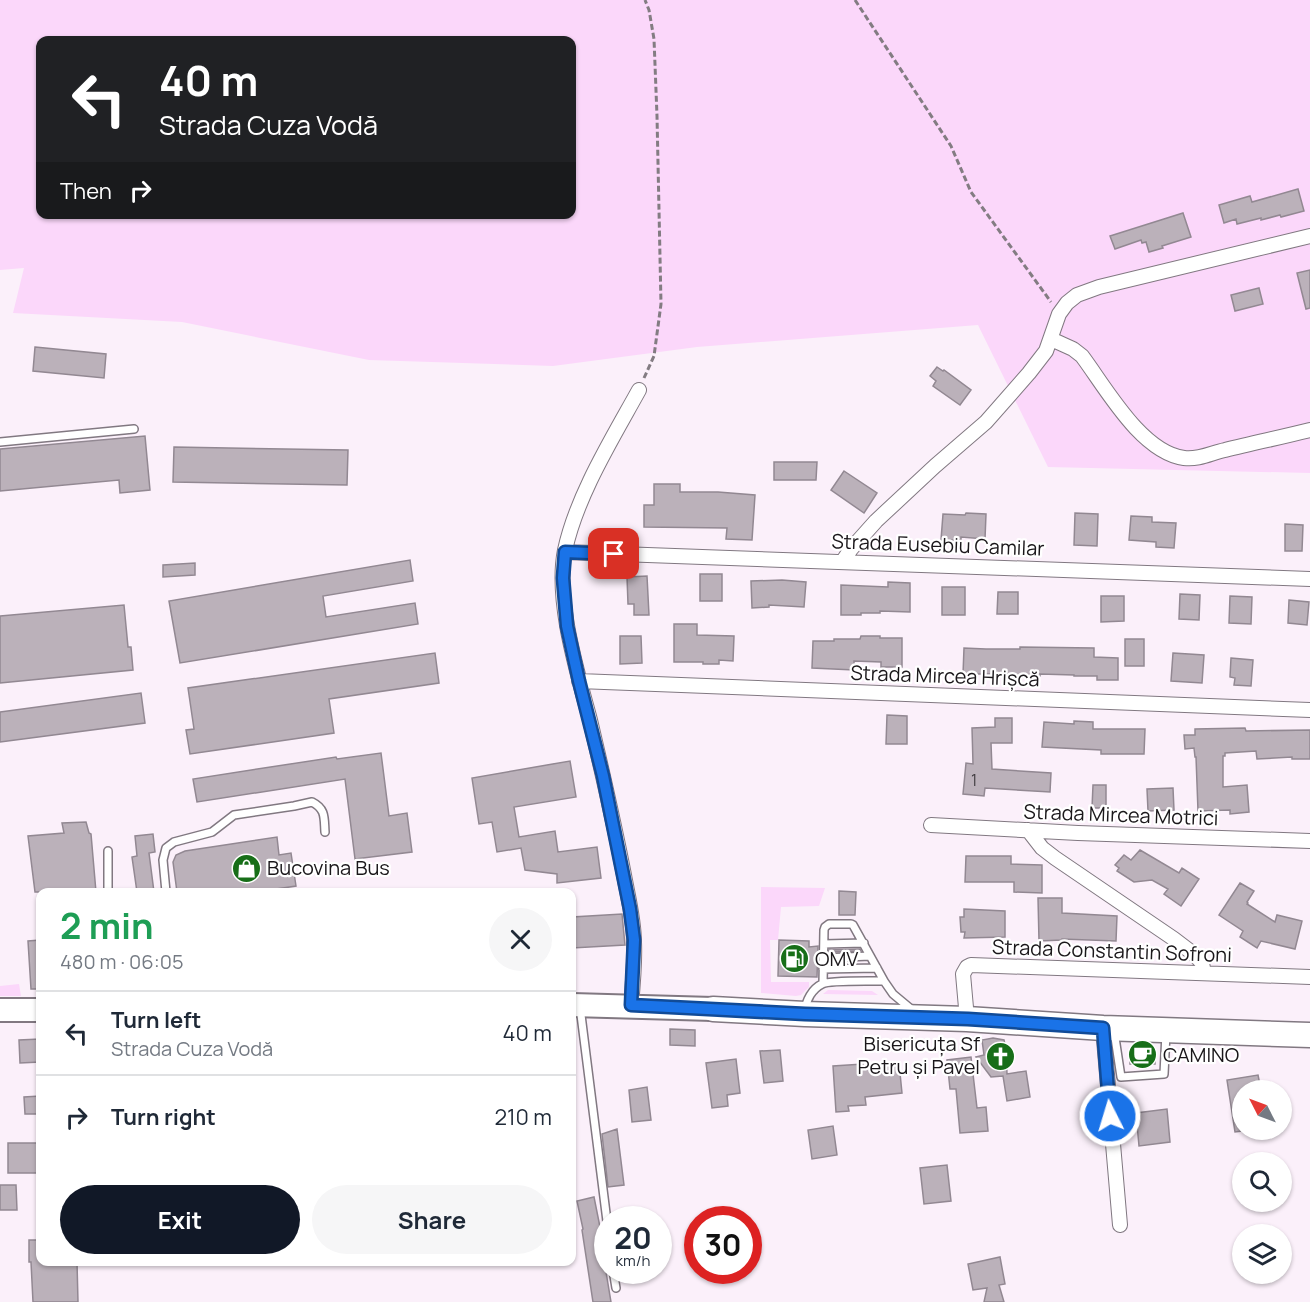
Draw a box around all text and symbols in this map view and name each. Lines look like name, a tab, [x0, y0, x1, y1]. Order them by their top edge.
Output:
text: 40 m	[159, 51, 258, 109]
icon: left	[60, 60, 138, 138]
text: Strada Cuza Vodă	[159, 106, 378, 143]
icon: right	[124, 174, 157, 207]
text: Then	[60, 176, 112, 206]
street label: Strada Eusebiu Camilar	[831, 527, 1045, 562]
pin	[588, 528, 639, 579]
icon: arrive	[597, 537, 630, 570]
street label: Strada Mircea Hrișcă	[850, 659, 1040, 692]
house number: 1	[971, 769, 977, 791]
street label: Strada Mircea Motrici	[1023, 798, 1219, 831]
shop icon: Bucovina Bus	[230, 852, 262, 884]
place label: Bucovina Bus	[267, 854, 390, 881]
text: 2 min	[60, 901, 154, 950]
button: close	[489, 908, 552, 971]
street label: Strada Constantin Sofroni	[992, 933, 1232, 968]
fuel station icon: OMV	[778, 943, 810, 975]
place label: OMV	[815, 945, 858, 972]
text: 480 m · 06:05	[60, 948, 183, 975]
text: Turn left	[111, 1005, 201, 1035]
icon: left	[60, 1017, 93, 1050]
text: 40 m	[503, 1018, 552, 1048]
place label: Bisericuța Sf Petru și Pavel	[858, 1030, 980, 1080]
text: Strada Cuza Vodă	[111, 1035, 273, 1062]
cafe icon: CAMINO	[1126, 1039, 1158, 1071]
church icon: Bisericuța Sf Petru și Pavel	[985, 1040, 1017, 1072]
place label: CAMINO	[1163, 1041, 1239, 1068]
north arrow	[1232, 1080, 1292, 1140]
map controls	[1232, 1080, 1292, 1284]
position arrow	[1078, 1084, 1142, 1148]
icon: right	[60, 1101, 93, 1134]
text: Turn right	[111, 1102, 216, 1132]
text: 210 m	[494, 1102, 552, 1132]
button: search	[1232, 1152, 1292, 1212]
button: Exit	[60, 1185, 300, 1254]
button: Share	[312, 1185, 552, 1254]
speed limit sign: 30	[684, 1206, 762, 1284]
text: 20	[614, 1217, 652, 1258]
button: layers	[1232, 1224, 1292, 1284]
text: km/h	[616, 1250, 650, 1271]

